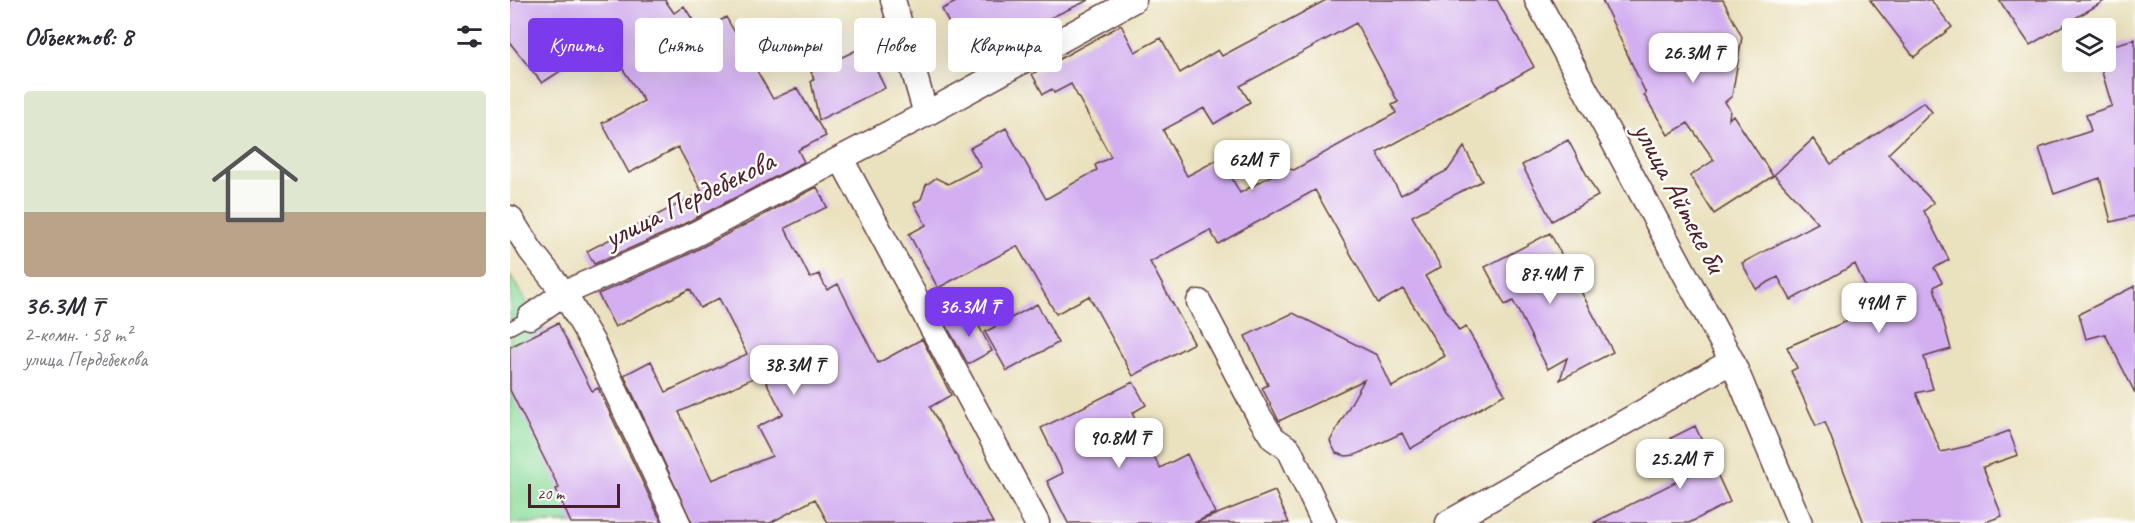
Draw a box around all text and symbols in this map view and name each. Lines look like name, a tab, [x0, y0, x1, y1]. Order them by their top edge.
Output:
chip: Купить	[528, 18, 623, 72]
chip: Снять	[635, 18, 723, 72]
chip: Фильтры	[735, 18, 842, 72]
chip: Новое	[854, 18, 936, 72]
chip: Квартира	[948, 18, 1062, 72]
map controls	[2062, 18, 2116, 72]
button: layers	[2062, 18, 2116, 72]
text: Объектов: 8	[24, 20, 133, 53]
icon: filters	[453, 20, 486, 53]
pin: 26.3M ₸	[1638, 33, 1748, 84]
text: 26.3M ₸	[1663, 40, 1723, 65]
street label: улица Айтеке би	[1624, 114, 1736, 281]
icon: home	[201, 130, 309, 238]
pin: 62M ₸	[1210, 140, 1294, 191]
street label: улица Пердебекова	[596, 141, 782, 257]
text: 62M ₸	[1228, 147, 1276, 172]
pin: 87.4M ₸	[1495, 254, 1605, 305]
text: 87.4M ₸	[1520, 261, 1580, 286]
pin: 49M ₸	[1837, 283, 1921, 334]
pin: 36.3M ₸	[914, 287, 1024, 338]
text: 36.3M ₸	[24, 289, 103, 322]
text: 49M ₸	[1856, 290, 1902, 315]
text: 36.3M ₸	[939, 294, 999, 319]
text: 2-комн. · 58 m²	[24, 322, 132, 347]
pin: 38.3M ₸	[739, 345, 849, 396]
text: улица Пердебекова	[24, 347, 147, 372]
text: 38.3M ₸	[764, 352, 824, 377]
pin: 90.8M ₸	[1064, 418, 1174, 469]
text: 90.8M ₸	[1089, 425, 1149, 450]
pin: 25.2M ₸	[1625, 439, 1735, 490]
text: 25.2M ₸	[1650, 446, 1710, 471]
scale bar	[528, 481, 620, 508]
text: 20 m	[537, 484, 564, 504]

